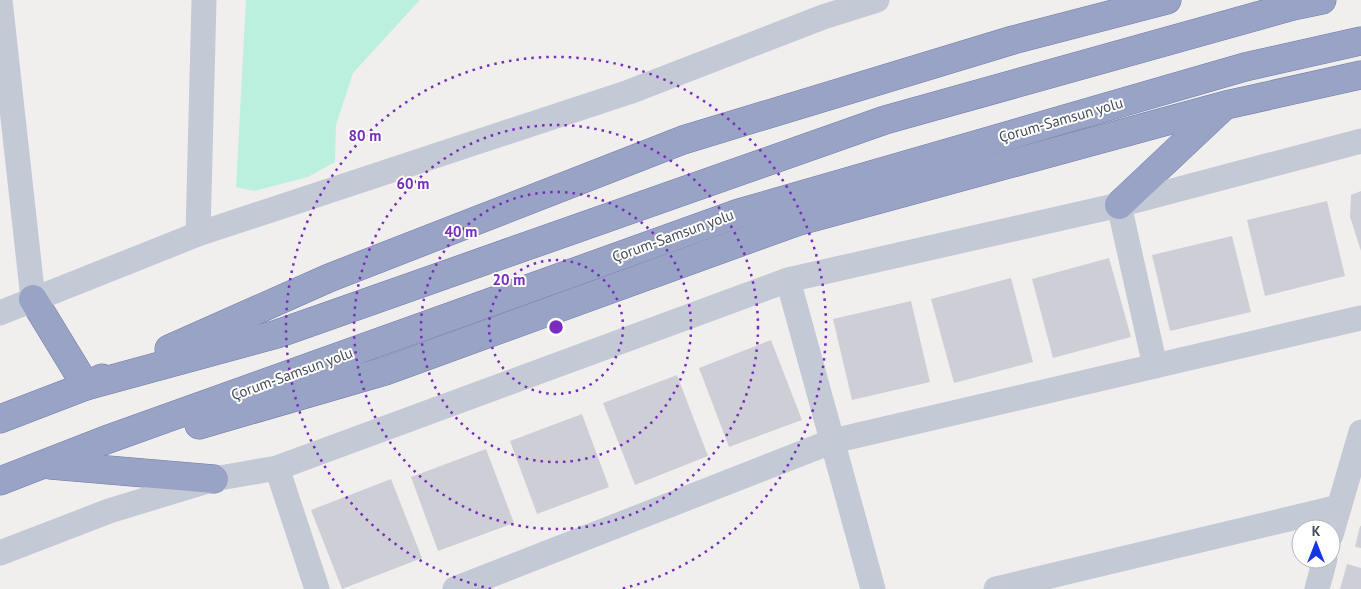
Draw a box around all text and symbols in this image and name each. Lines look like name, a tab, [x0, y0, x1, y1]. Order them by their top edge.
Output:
street label: Çorum-Samsun yolu	[997, 93, 1125, 146]
text: 80 m	[349, 126, 381, 145]
text: 60 m	[397, 174, 429, 193]
street label: Çorum-Samsun yolu	[609, 205, 736, 266]
text: 40 m	[445, 222, 477, 241]
text: 20 m	[493, 270, 525, 289]
centre of rings	[547, 318, 565, 336]
street label: Çorum-Samsun yolu	[228, 343, 355, 404]
north arrow	[1291, 519, 1341, 569]
text: K	[1312, 522, 1321, 540]

